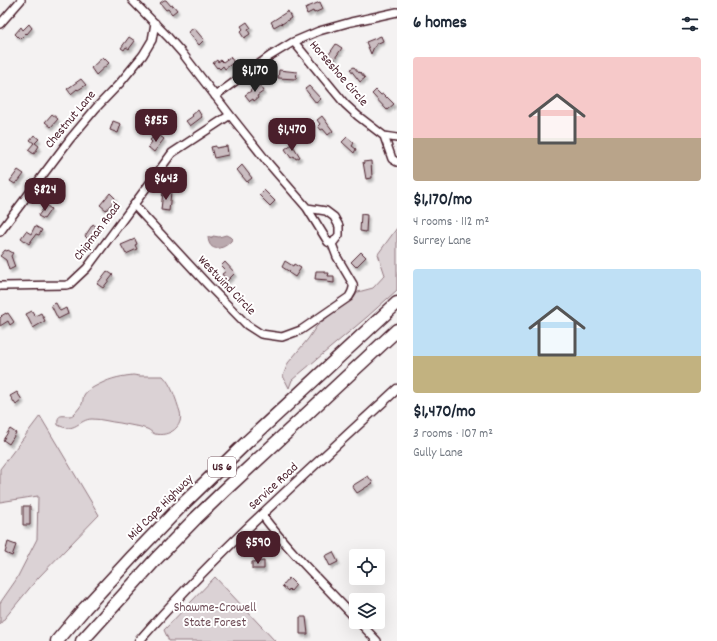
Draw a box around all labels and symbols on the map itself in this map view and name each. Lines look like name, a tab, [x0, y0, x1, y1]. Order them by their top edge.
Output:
street label: Horseshoe Circle	[304, 37, 372, 111]
pin: $1,170	[222, 59, 288, 93]
street label: Chestnut Lane	[41, 87, 101, 153]
pin: $855	[132, 109, 180, 143]
pin: $1,470	[259, 118, 325, 152]
pin: $643	[142, 167, 190, 201]
pin: $824	[21, 178, 69, 212]
street label: Chipman Road	[70, 199, 126, 265]
street label: Westwind Circle	[192, 252, 260, 320]
road number: US 6	[208, 457, 236, 477]
street label: Service Road	[245, 459, 303, 515]
street label: Mid Cape Highway	[124, 470, 199, 545]
pin: $590	[234, 531, 282, 565]
park label: Shawme-Crowell State Forest	[174, 599, 256, 633]

